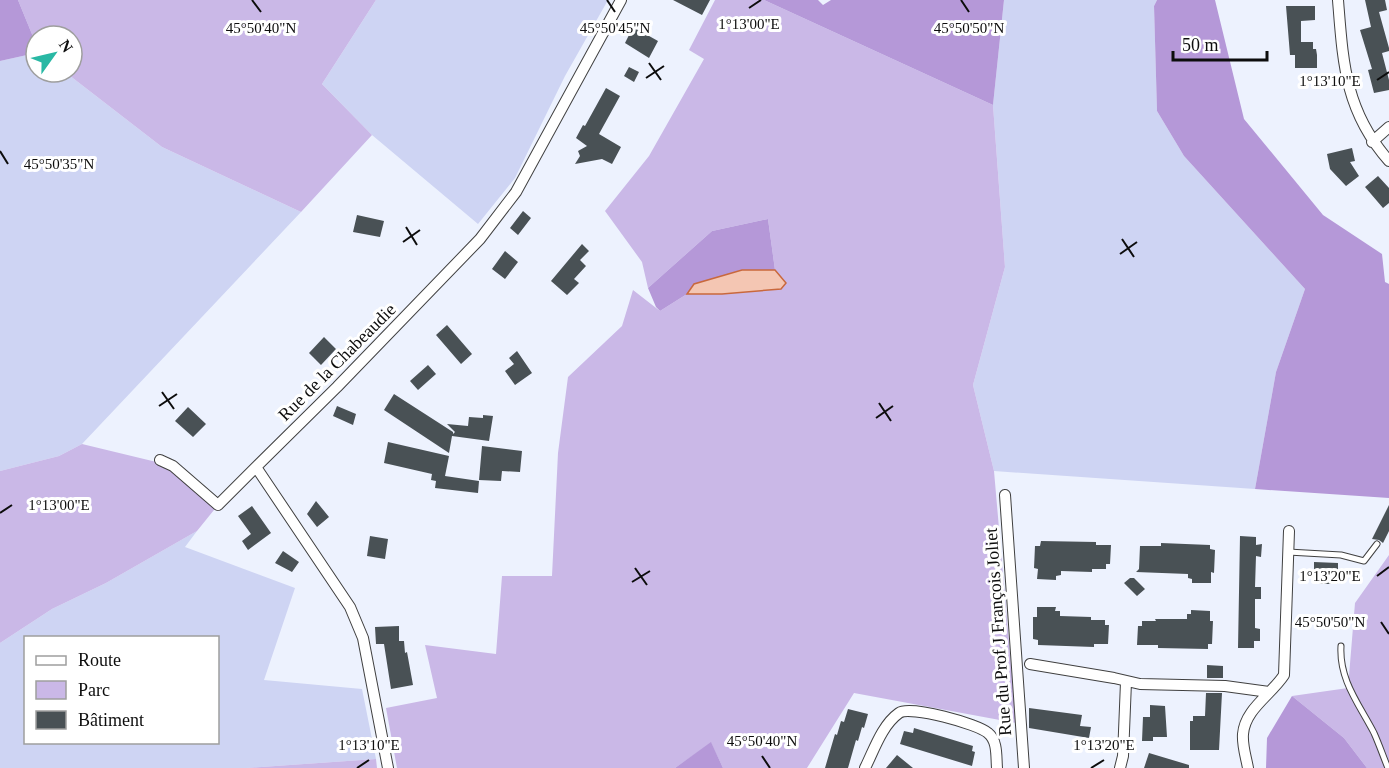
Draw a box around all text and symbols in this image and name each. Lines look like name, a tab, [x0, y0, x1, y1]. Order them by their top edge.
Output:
text: 1°13'00"E	[718, 16, 780, 32]
text: 45°50'40"N	[226, 20, 296, 36]
text: 45°50'45"N	[580, 20, 650, 36]
text: 45°50'50"N	[934, 20, 1004, 36]
north arrow	[24, 24, 84, 84]
scale bar	[1173, 24, 1268, 62]
text: 50 m	[1182, 35, 1219, 55]
text: N	[56, 36, 77, 56]
text: 1°13'10"E	[1299, 73, 1361, 89]
text: 45°50'35"N	[24, 156, 94, 172]
street label: Rue de la Chabeaudie	[274, 299, 400, 425]
text: 1°13'00"E	[28, 497, 90, 513]
street label: Rue du Prof J François Joliet	[981, 527, 1015, 737]
text: 1°13'20"E	[1299, 568, 1361, 584]
text: 45°50'50"N	[1295, 614, 1365, 630]
legend	[24, 636, 219, 744]
text: Route	[78, 650, 121, 670]
text: Parc	[78, 680, 110, 700]
text: Bâtiment	[78, 710, 144, 730]
text: 45°50'40"N	[727, 733, 797, 749]
text: 1°13'10"E	[338, 737, 400, 753]
text: 1°13'20"E	[1073, 737, 1135, 753]

